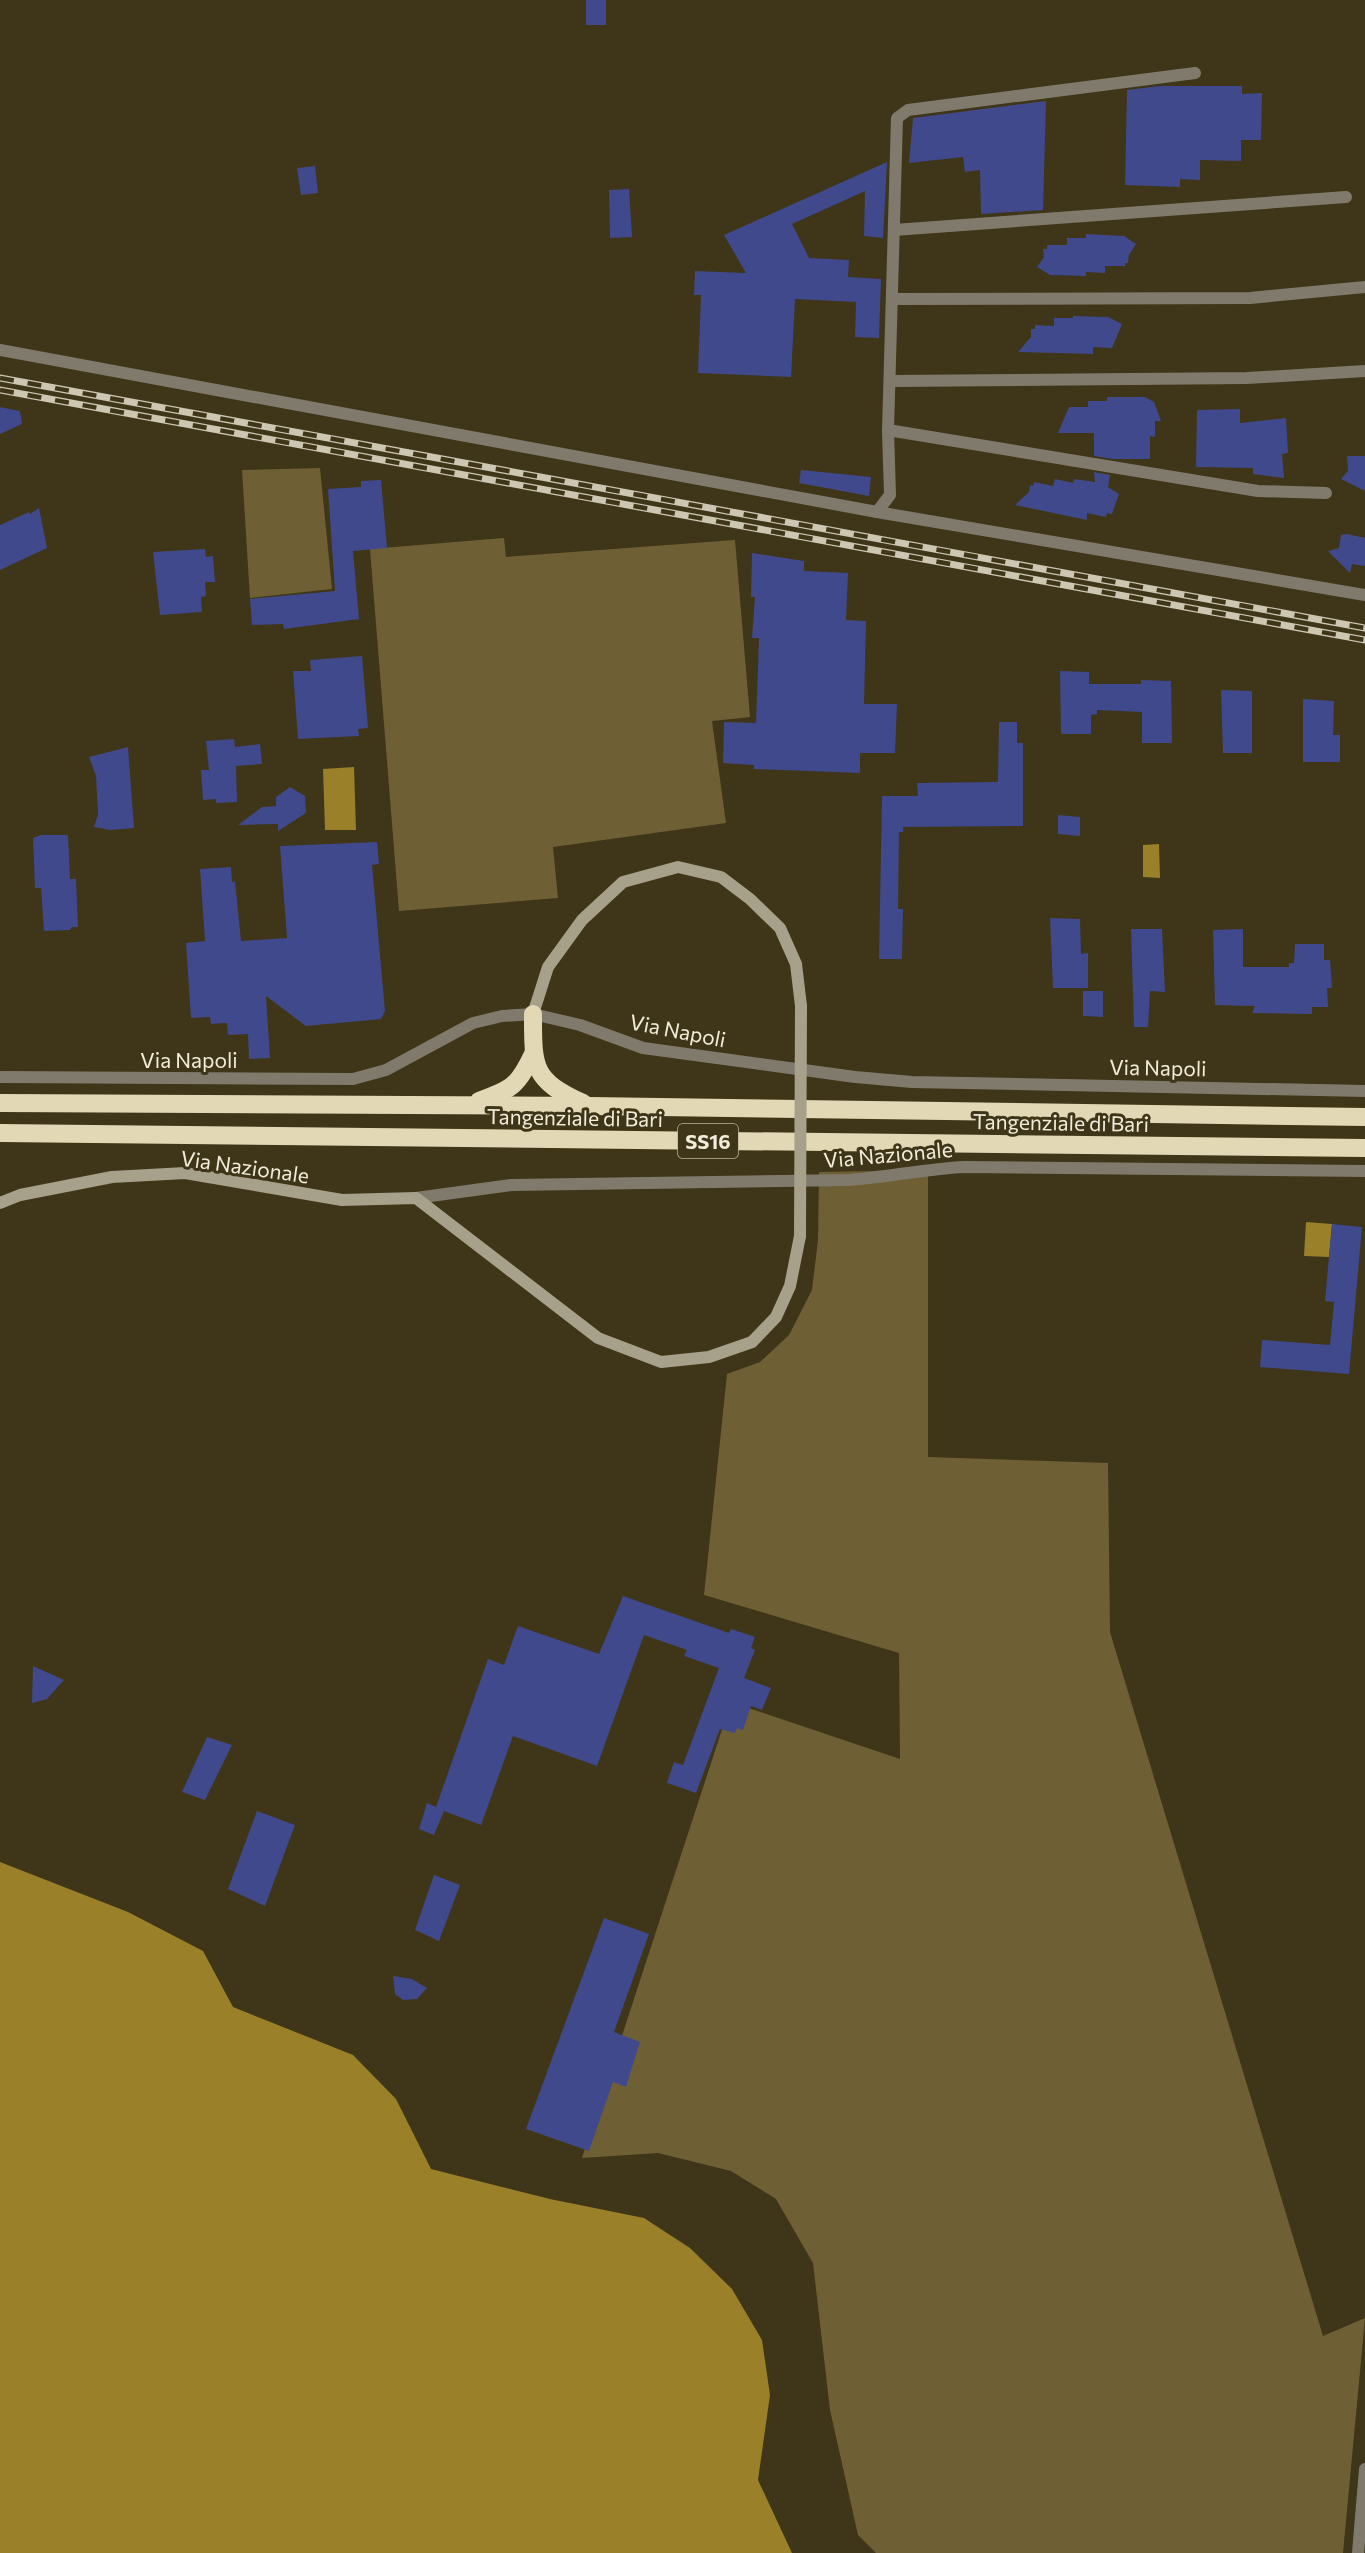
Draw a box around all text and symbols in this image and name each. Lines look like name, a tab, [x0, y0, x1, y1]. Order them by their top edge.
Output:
street label: Via Napoli	[628, 1008, 728, 1052]
street label: Via Napoli	[140, 1047, 238, 1072]
street label: Via Napoli	[1109, 1054, 1207, 1080]
street label: Tangenziale di Bari	[487, 1103, 663, 1131]
street label: Tangenziale di Bari	[973, 1108, 1149, 1136]
road number: SS16	[678, 1124, 738, 1158]
street label: Via Nazionale	[822, 1136, 954, 1172]
street label: Via Nazionale	[179, 1145, 311, 1187]

